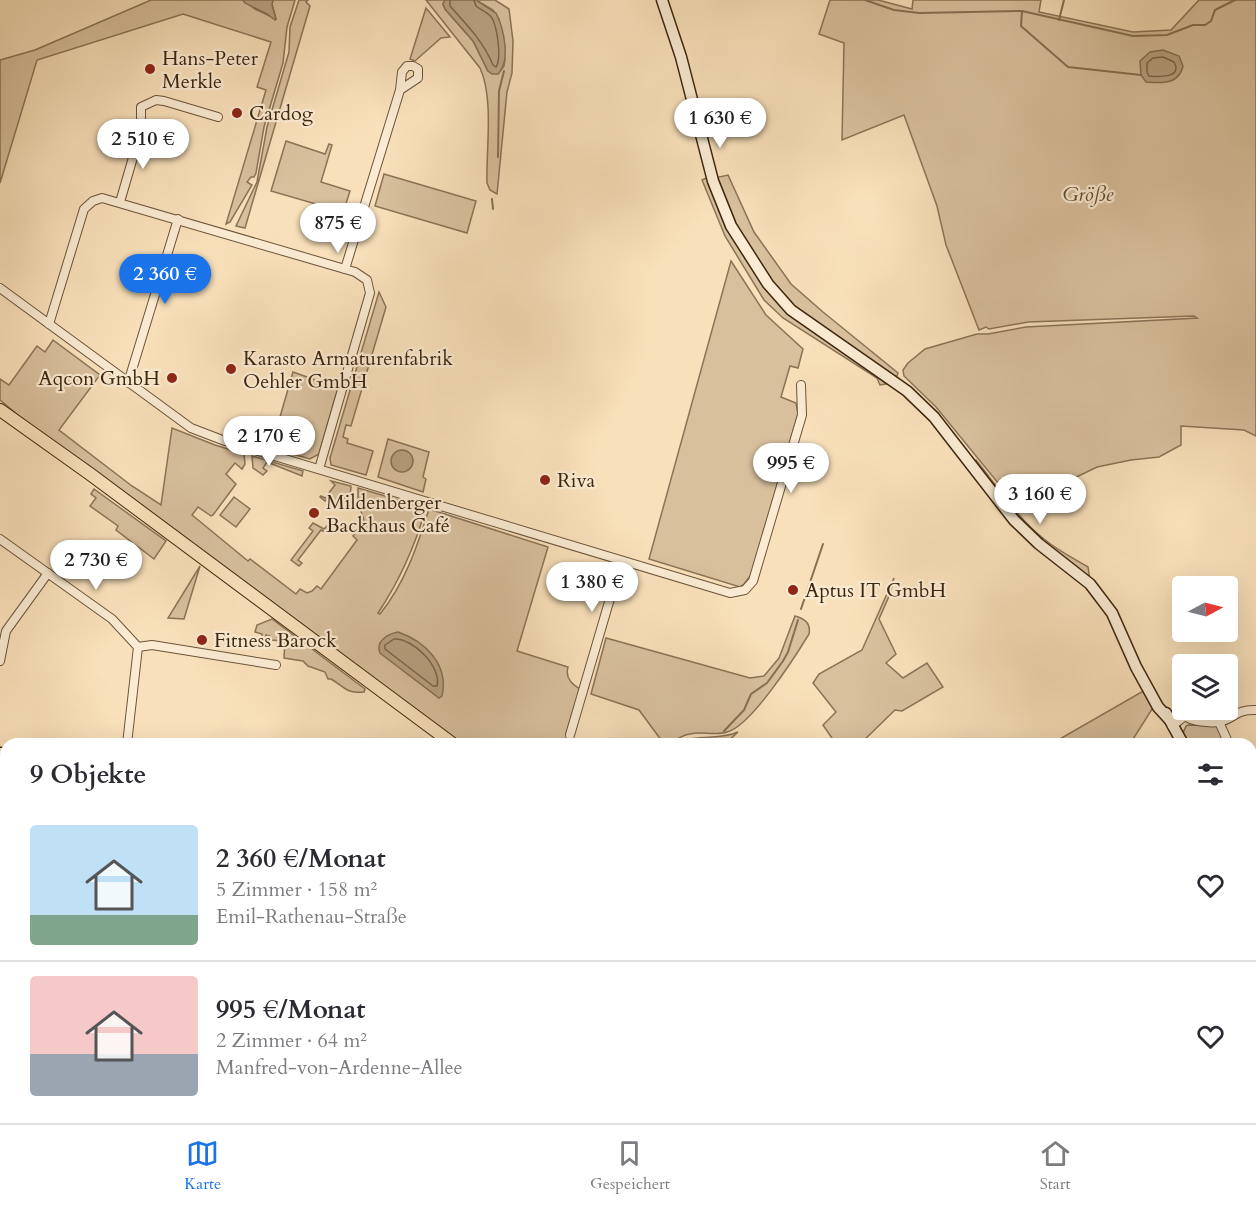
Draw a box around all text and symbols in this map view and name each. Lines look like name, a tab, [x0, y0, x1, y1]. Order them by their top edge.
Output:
place label: Hans-Peter Merkle	[162, 45, 259, 95]
marker: Hans-Peter Merkle	[143, 62, 157, 76]
pin: 1 630 €	[665, 98, 775, 149]
place label: Cardog	[249, 100, 314, 127]
text: 1 630 €	[688, 104, 752, 131]
marker: Cardog	[230, 106, 244, 120]
pin: 2 510 €	[88, 119, 198, 170]
text: 2 510 €	[111, 125, 175, 152]
park label: Größe	[1063, 181, 1114, 208]
pin: 875 €	[296, 203, 380, 254]
text: 875 €	[314, 209, 362, 236]
pin: 2 360 €	[110, 254, 220, 305]
text: 2 360 €	[133, 260, 197, 287]
place label: Karasto Armaturenfabrik Oehler GmbH	[243, 345, 453, 395]
marker: Karasto Armaturenfabrik Oehler GmbH	[224, 362, 238, 376]
place label: Aqcon GmbH	[38, 365, 160, 392]
marker: Aqcon GmbH	[165, 371, 179, 385]
pin: 2 170 €	[214, 416, 324, 467]
text: 2 170 €	[237, 422, 301, 449]
pin: 995 €	[749, 443, 833, 494]
text: 995 €	[767, 449, 815, 476]
place label: Riva	[557, 467, 596, 494]
marker: Riva	[538, 473, 552, 487]
pin: 3 160 €	[985, 474, 1095, 525]
text: 3 160 €	[1008, 480, 1072, 507]
place label: Mildenberger Backhaus Café	[326, 489, 450, 539]
marker: Mildenberger Backhaus Café	[307, 506, 321, 520]
pin: 2 730 €	[41, 540, 151, 591]
text: 2 730 €	[64, 546, 128, 573]
pin: 1 380 €	[537, 562, 647, 613]
text: 1 380 €	[560, 568, 624, 595]
north arrow	[1172, 576, 1238, 642]
map controls	[1172, 576, 1238, 720]
place label: Aptus IT GmbH	[805, 577, 947, 604]
marker: Aptus IT GmbH	[786, 583, 800, 597]
place label: Fitness Barock	[214, 627, 337, 654]
marker: Fitness Barock	[195, 633, 209, 647]
button: layers	[1172, 654, 1238, 720]
text: 9 Objekte	[30, 757, 146, 792]
icon: filters	[1194, 758, 1227, 791]
text: 2 360 €/Monat	[216, 841, 386, 876]
icon: home	[78, 849, 150, 921]
icon: heart	[1194, 869, 1227, 902]
text: 5 Zimmer · 158 m²	[216, 876, 377, 903]
text: Emil-Rathenau-Straße	[216, 903, 407, 930]
text: 995 €/Monat	[216, 992, 365, 1027]
icon: home	[78, 1000, 150, 1072]
icon: heart	[1194, 1020, 1227, 1053]
text: 2 Zimmer · 64 m²	[216, 1027, 367, 1054]
text: Manfred-von-Ardenne-Allee	[216, 1054, 463, 1081]
tab: Karte	[184, 1137, 221, 1195]
tab: Gespeichert	[590, 1137, 670, 1195]
tab: Start	[1039, 1137, 1072, 1195]

